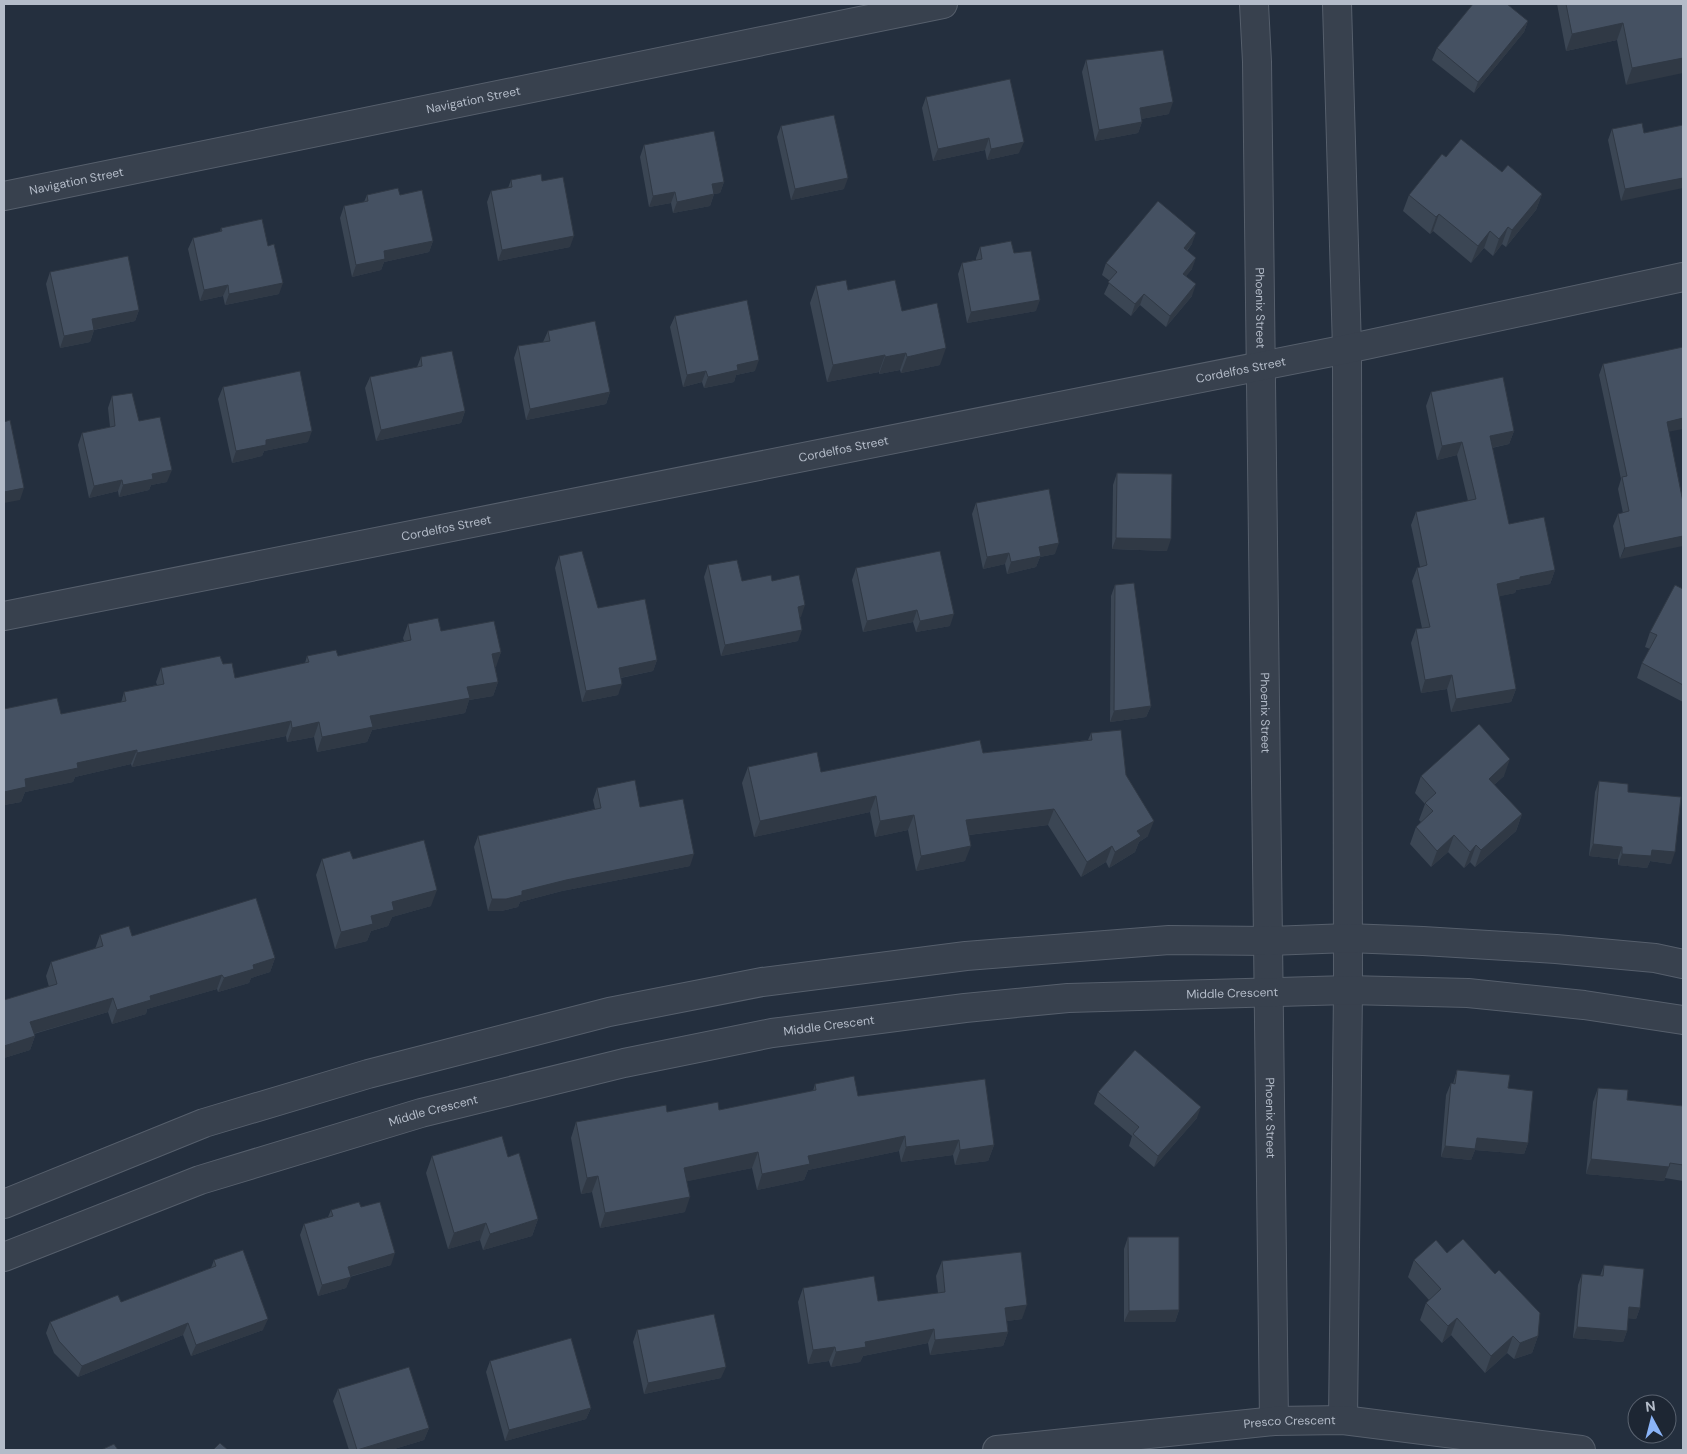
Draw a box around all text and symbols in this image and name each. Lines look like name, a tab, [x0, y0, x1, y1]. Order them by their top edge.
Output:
street label: Navigation Street	[425, 83, 522, 117]
street label: Navigation Street	[28, 164, 125, 199]
street label: Phoenix Street	[1252, 267, 1269, 349]
street label: Cordelfos Street	[1194, 353, 1287, 387]
street label: Cordelfos Street	[797, 432, 890, 466]
street label: Cordelfos Street	[400, 511, 493, 545]
street label: Phoenix Street	[1257, 672, 1274, 754]
street label: Middle Crescent	[1186, 984, 1279, 1003]
street label: Middle Crescent	[782, 1012, 876, 1039]
street label: Phoenix Street	[1262, 1077, 1279, 1159]
street label: Middle Crescent	[387, 1091, 480, 1130]
north arrow	[1627, 1394, 1677, 1444]
text: N	[1644, 1397, 1657, 1416]
street label: Presco Crescent	[1243, 1412, 1336, 1432]

